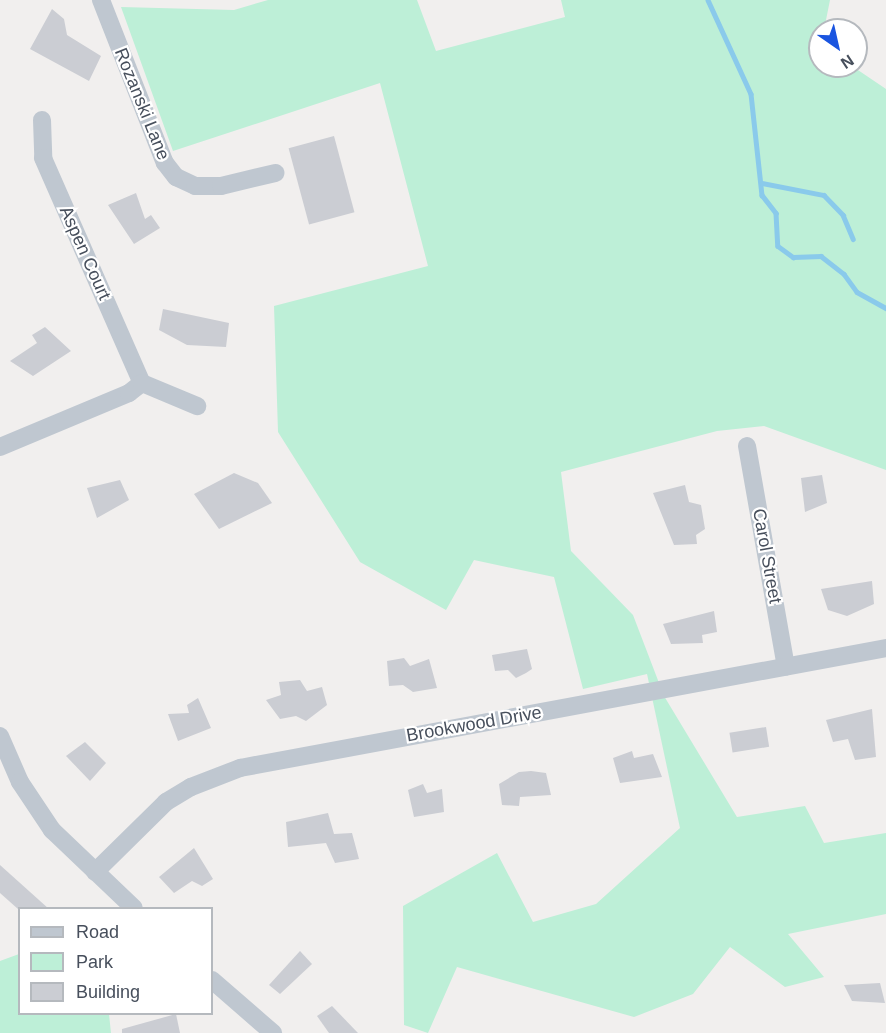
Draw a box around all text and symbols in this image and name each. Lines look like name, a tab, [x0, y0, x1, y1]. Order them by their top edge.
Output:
north arrow	[808, 18, 868, 78]
street label: Rozanski Lane	[110, 45, 174, 163]
text: N	[838, 51, 857, 72]
street label: Aspen Court	[55, 203, 115, 303]
street label: Carol Street	[748, 507, 786, 605]
street label: Brookwood Drive	[405, 701, 543, 747]
legend	[18, 907, 213, 1015]
text: Road	[76, 922, 119, 942]
text: Park	[76, 952, 113, 972]
text: Building	[76, 982, 140, 1002]

